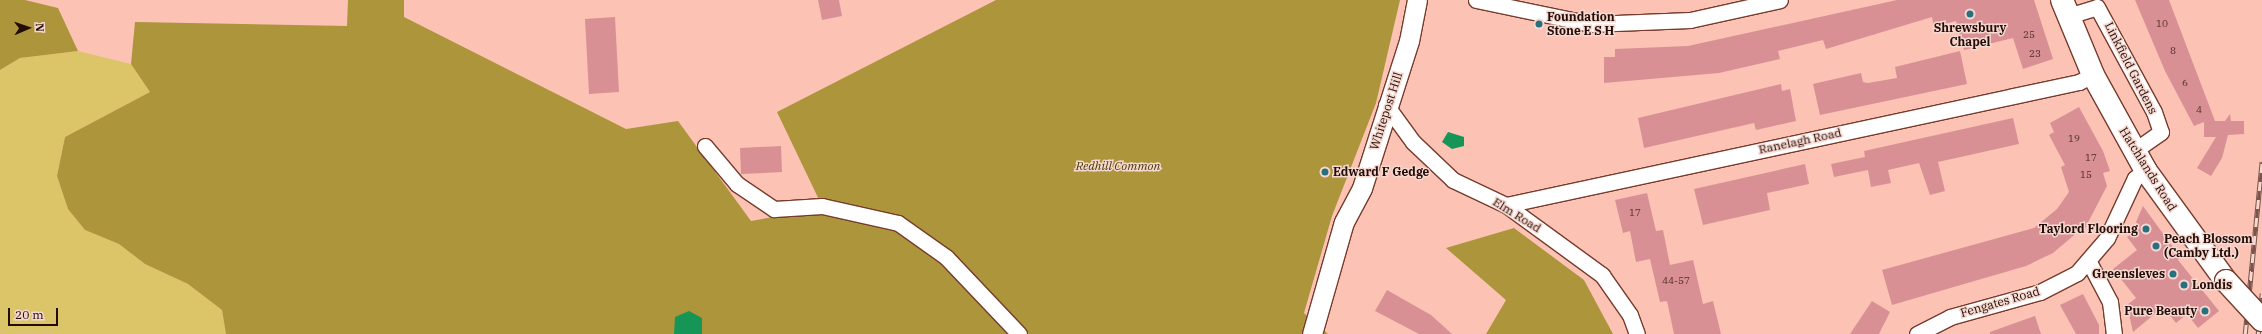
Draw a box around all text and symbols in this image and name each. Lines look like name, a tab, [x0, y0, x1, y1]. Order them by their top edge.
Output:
north arrow	[8, 8, 48, 48]
marker: Shrewsbury Chapel	[1965, 9, 1975, 19]
place label: Foundation Stone E S H	[1547, 10, 1615, 38]
house number: 10	[2156, 18, 2168, 30]
marker: Foundation Stone E S H	[1534, 19, 1544, 29]
street label: Linkfield Gardens	[2102, 20, 2160, 116]
place label: Shrewsbury Chapel	[1934, 21, 2006, 49]
text: N	[33, 23, 47, 32]
house number: 25	[2023, 29, 2035, 41]
house number: 8	[2170, 45, 2176, 57]
house number: 23	[2029, 48, 2041, 60]
street label: Whitepost Hill	[1367, 70, 1405, 152]
house number: 6	[2182, 77, 2188, 89]
house number: 4	[2196, 104, 2202, 116]
street label: Hatchlands Road	[2116, 124, 2180, 214]
street label: Ranelagh Road	[1757, 125, 1843, 157]
house number: 19	[2068, 133, 2080, 145]
house number: 17	[2085, 152, 2097, 164]
park label: Redhill Common	[1076, 159, 1160, 173]
place label: Edward F Gedge	[1333, 165, 1429, 179]
marker: Edward F Gedge	[1320, 167, 1330, 177]
house number: 15	[2080, 169, 2092, 181]
street label: Elm Road	[1490, 195, 1544, 235]
house number: 17	[1629, 207, 1641, 219]
place label: Taylord Flooring	[2039, 222, 2138, 236]
marker: Taylord Flooring	[2141, 224, 2151, 234]
place label: Peach Blossom (Camby Ltd.)	[2164, 232, 2253, 260]
marker: Peach Blossom (Camby Ltd.)	[2151, 241, 2161, 251]
place label: Greensleves	[2092, 267, 2165, 281]
marker: Greensleves	[2168, 269, 2178, 279]
house number: 44-57	[1662, 275, 1690, 287]
place label: Londis	[2192, 278, 2232, 292]
marker: Londis	[2179, 280, 2189, 290]
street label: Fengates Road	[1959, 284, 2041, 320]
scale bar	[10, 300, 60, 326]
place label: Pure Beauty	[2124, 304, 2197, 318]
marker: Pure Beauty	[2200, 306, 2210, 316]
text: 20 m	[15, 307, 44, 322]

